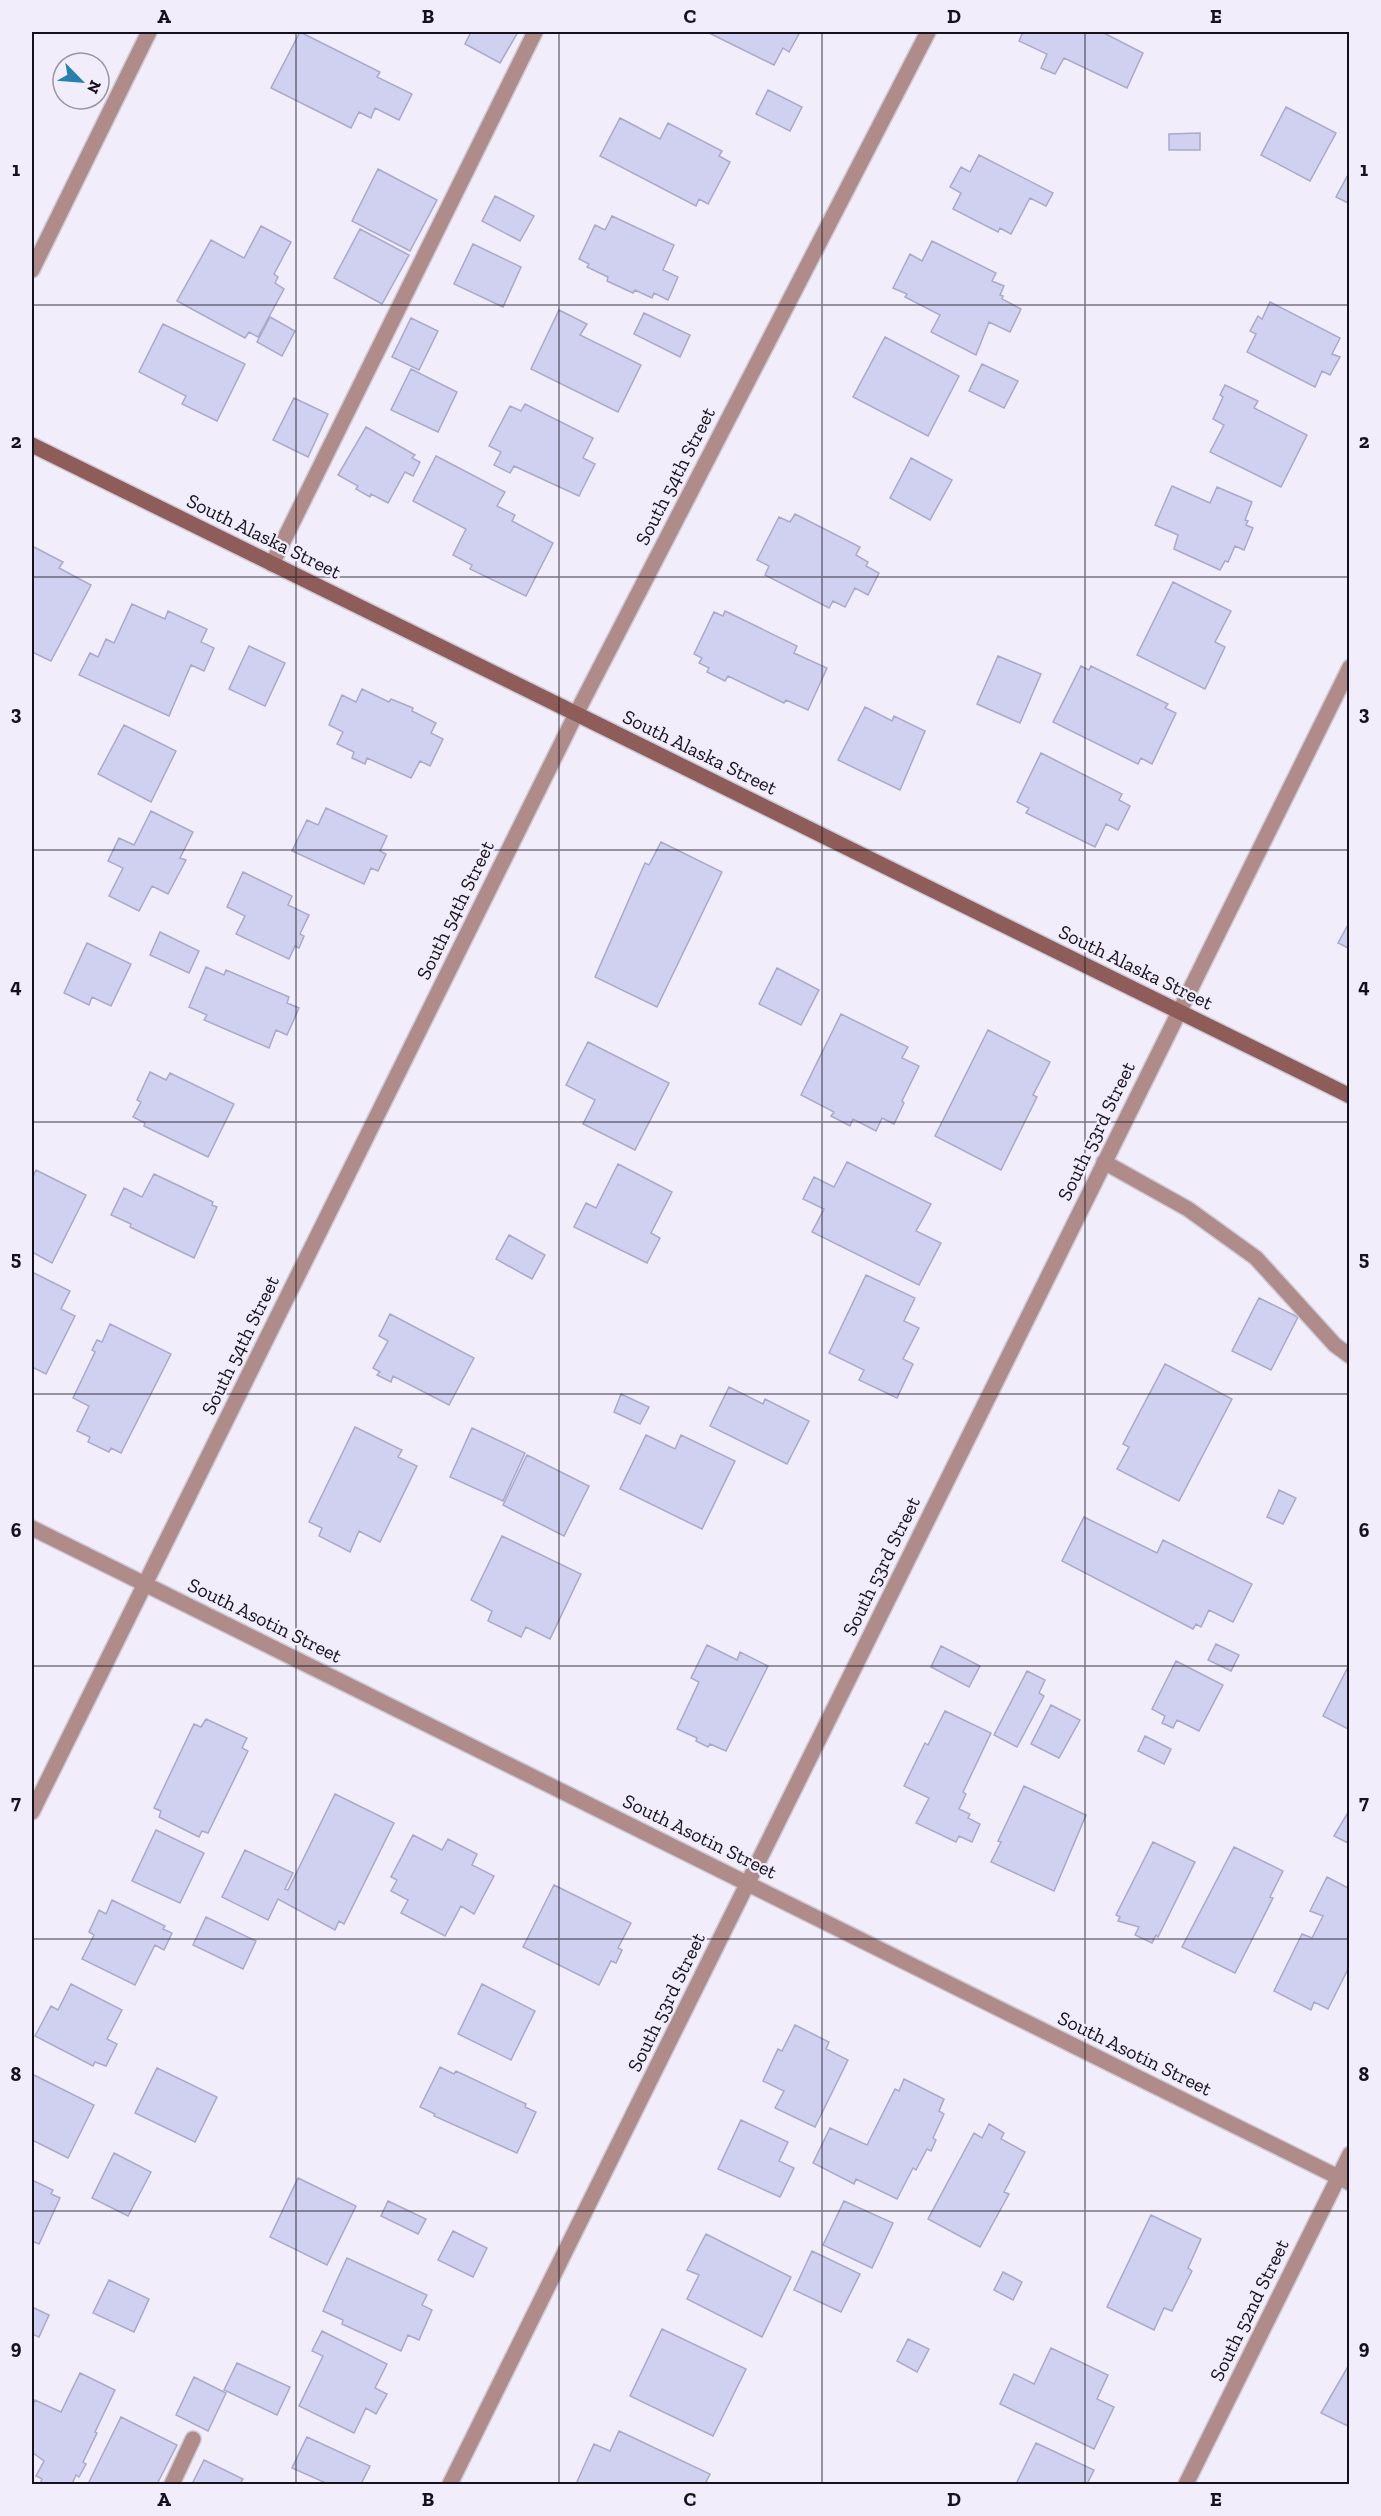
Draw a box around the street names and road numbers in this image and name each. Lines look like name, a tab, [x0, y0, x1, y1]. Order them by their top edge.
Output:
street label: South 54th Street	[630, 402, 720, 549]
street label: South Alaska Street	[183, 488, 346, 584]
street label: South Alaska Street	[619, 704, 782, 800]
street label: South 54th Street	[411, 836, 499, 983]
street label: South Alaska Street	[1055, 919, 1218, 1015]
street label: South 53rd Street	[1052, 1057, 1140, 1204]
street label: South 54th Street	[196, 1271, 284, 1418]
street label: South 53rd Street	[837, 1492, 925, 1639]
street label: South Asotin Street	[184, 1572, 346, 1668]
street label: South Asotin Street	[619, 1788, 781, 1884]
street label: South 53rd Street	[622, 1928, 710, 2075]
street label: South Asotin Street	[1054, 2005, 1216, 2101]
street label: South 52nd Street	[1204, 2234, 1294, 2385]

